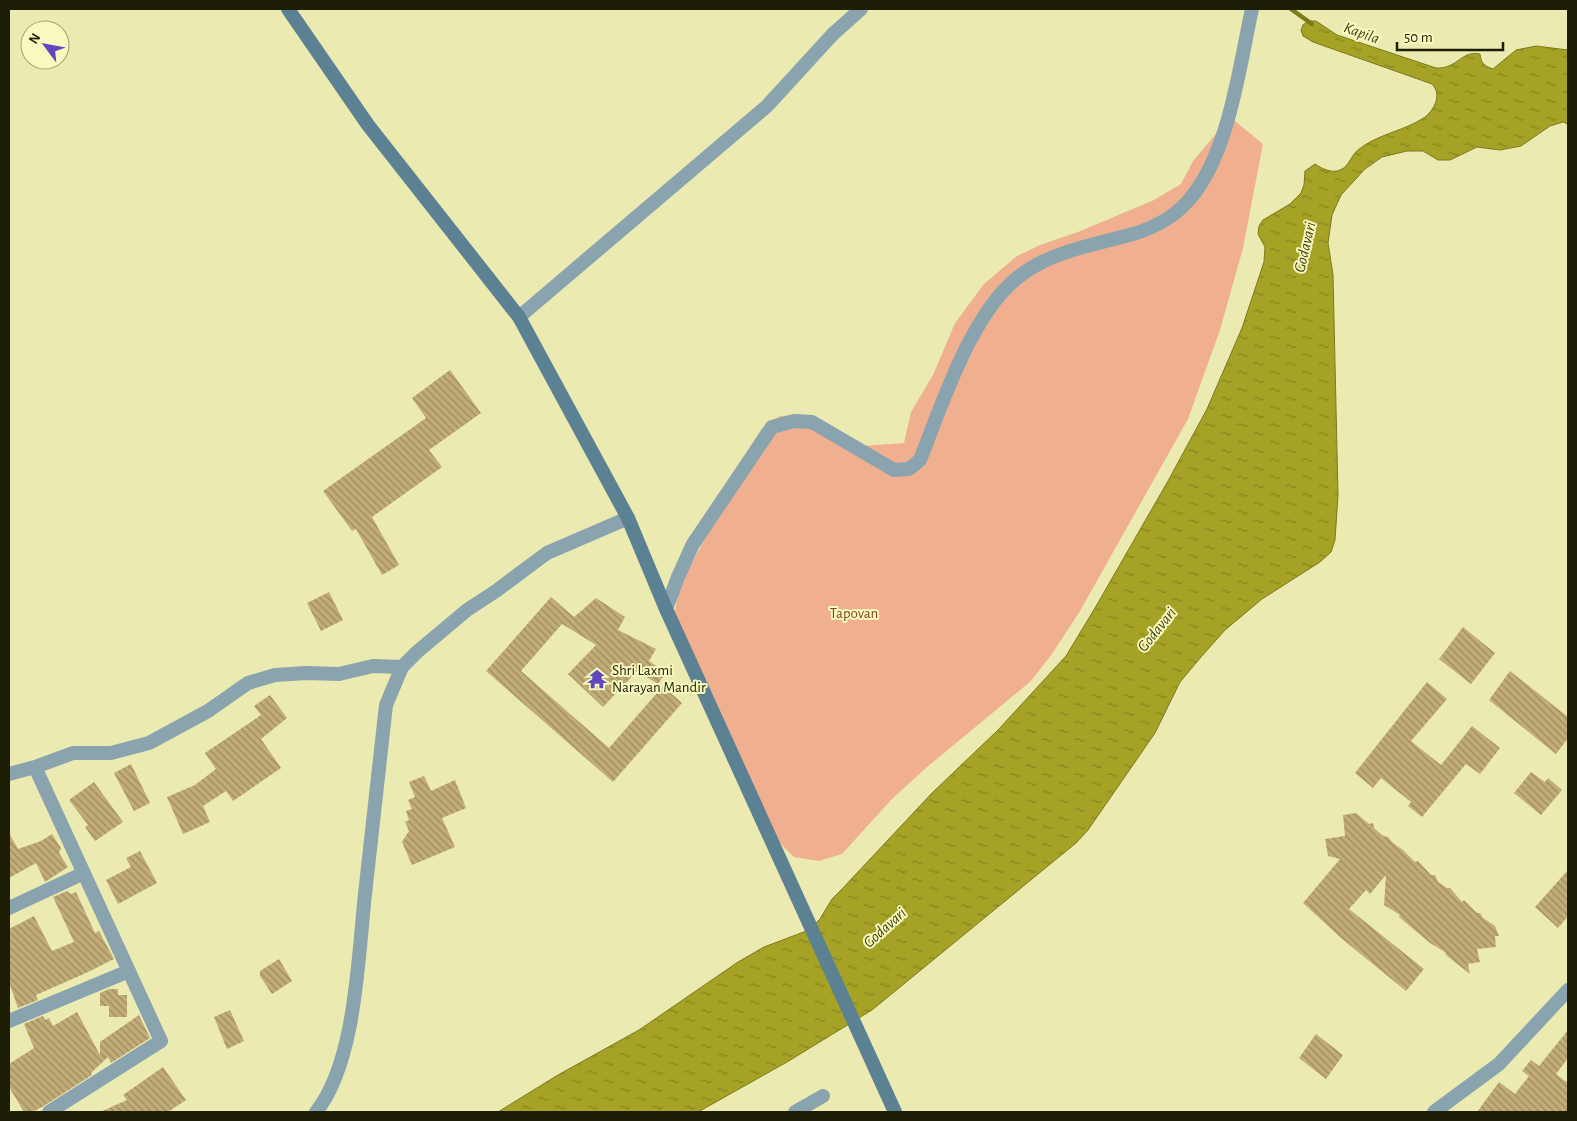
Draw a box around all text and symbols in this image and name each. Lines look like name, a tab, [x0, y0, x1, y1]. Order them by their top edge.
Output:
water label: Kapila	[1341, 19, 1382, 48]
north arrow	[20, 20, 70, 70]
scale bar	[1397, 20, 1503, 52]
text: 50 m	[1404, 30, 1433, 45]
text: N	[26, 31, 43, 46]
water label: Godavari	[1291, 220, 1319, 274]
water label: Godavari	[1134, 604, 1179, 655]
park label: Tapovan	[830, 606, 878, 621]
place label: Shri Laxmi Narayan Mandir	[612, 663, 706, 695]
temple icon: Shri Laxmi Narayan Mandir	[586, 668, 608, 690]
water label: Godavari	[860, 904, 909, 951]

